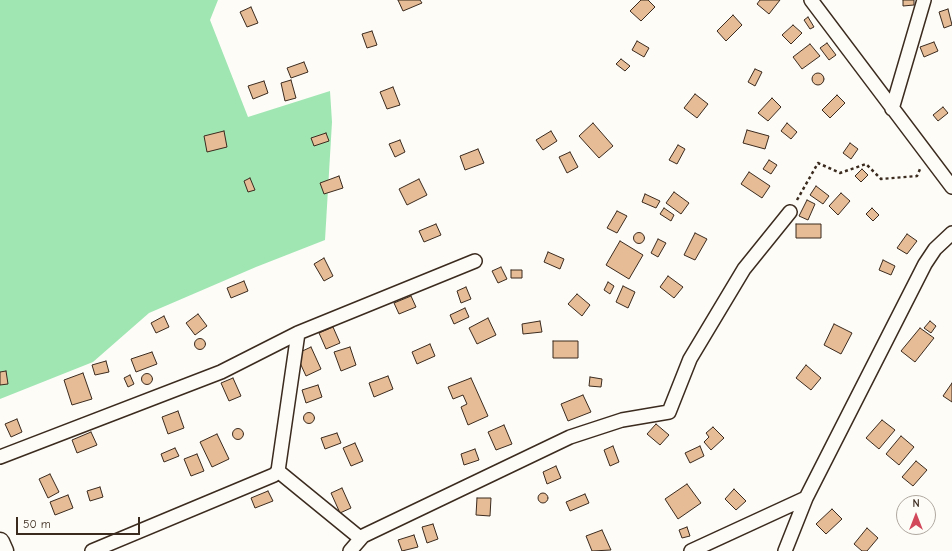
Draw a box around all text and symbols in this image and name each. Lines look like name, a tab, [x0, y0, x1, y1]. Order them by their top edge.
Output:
north arrow	[896, 495, 936, 535]
text: N	[912, 497, 920, 510]
scale bar	[18, 509, 142, 535]
text: 50 m	[23, 517, 51, 531]

